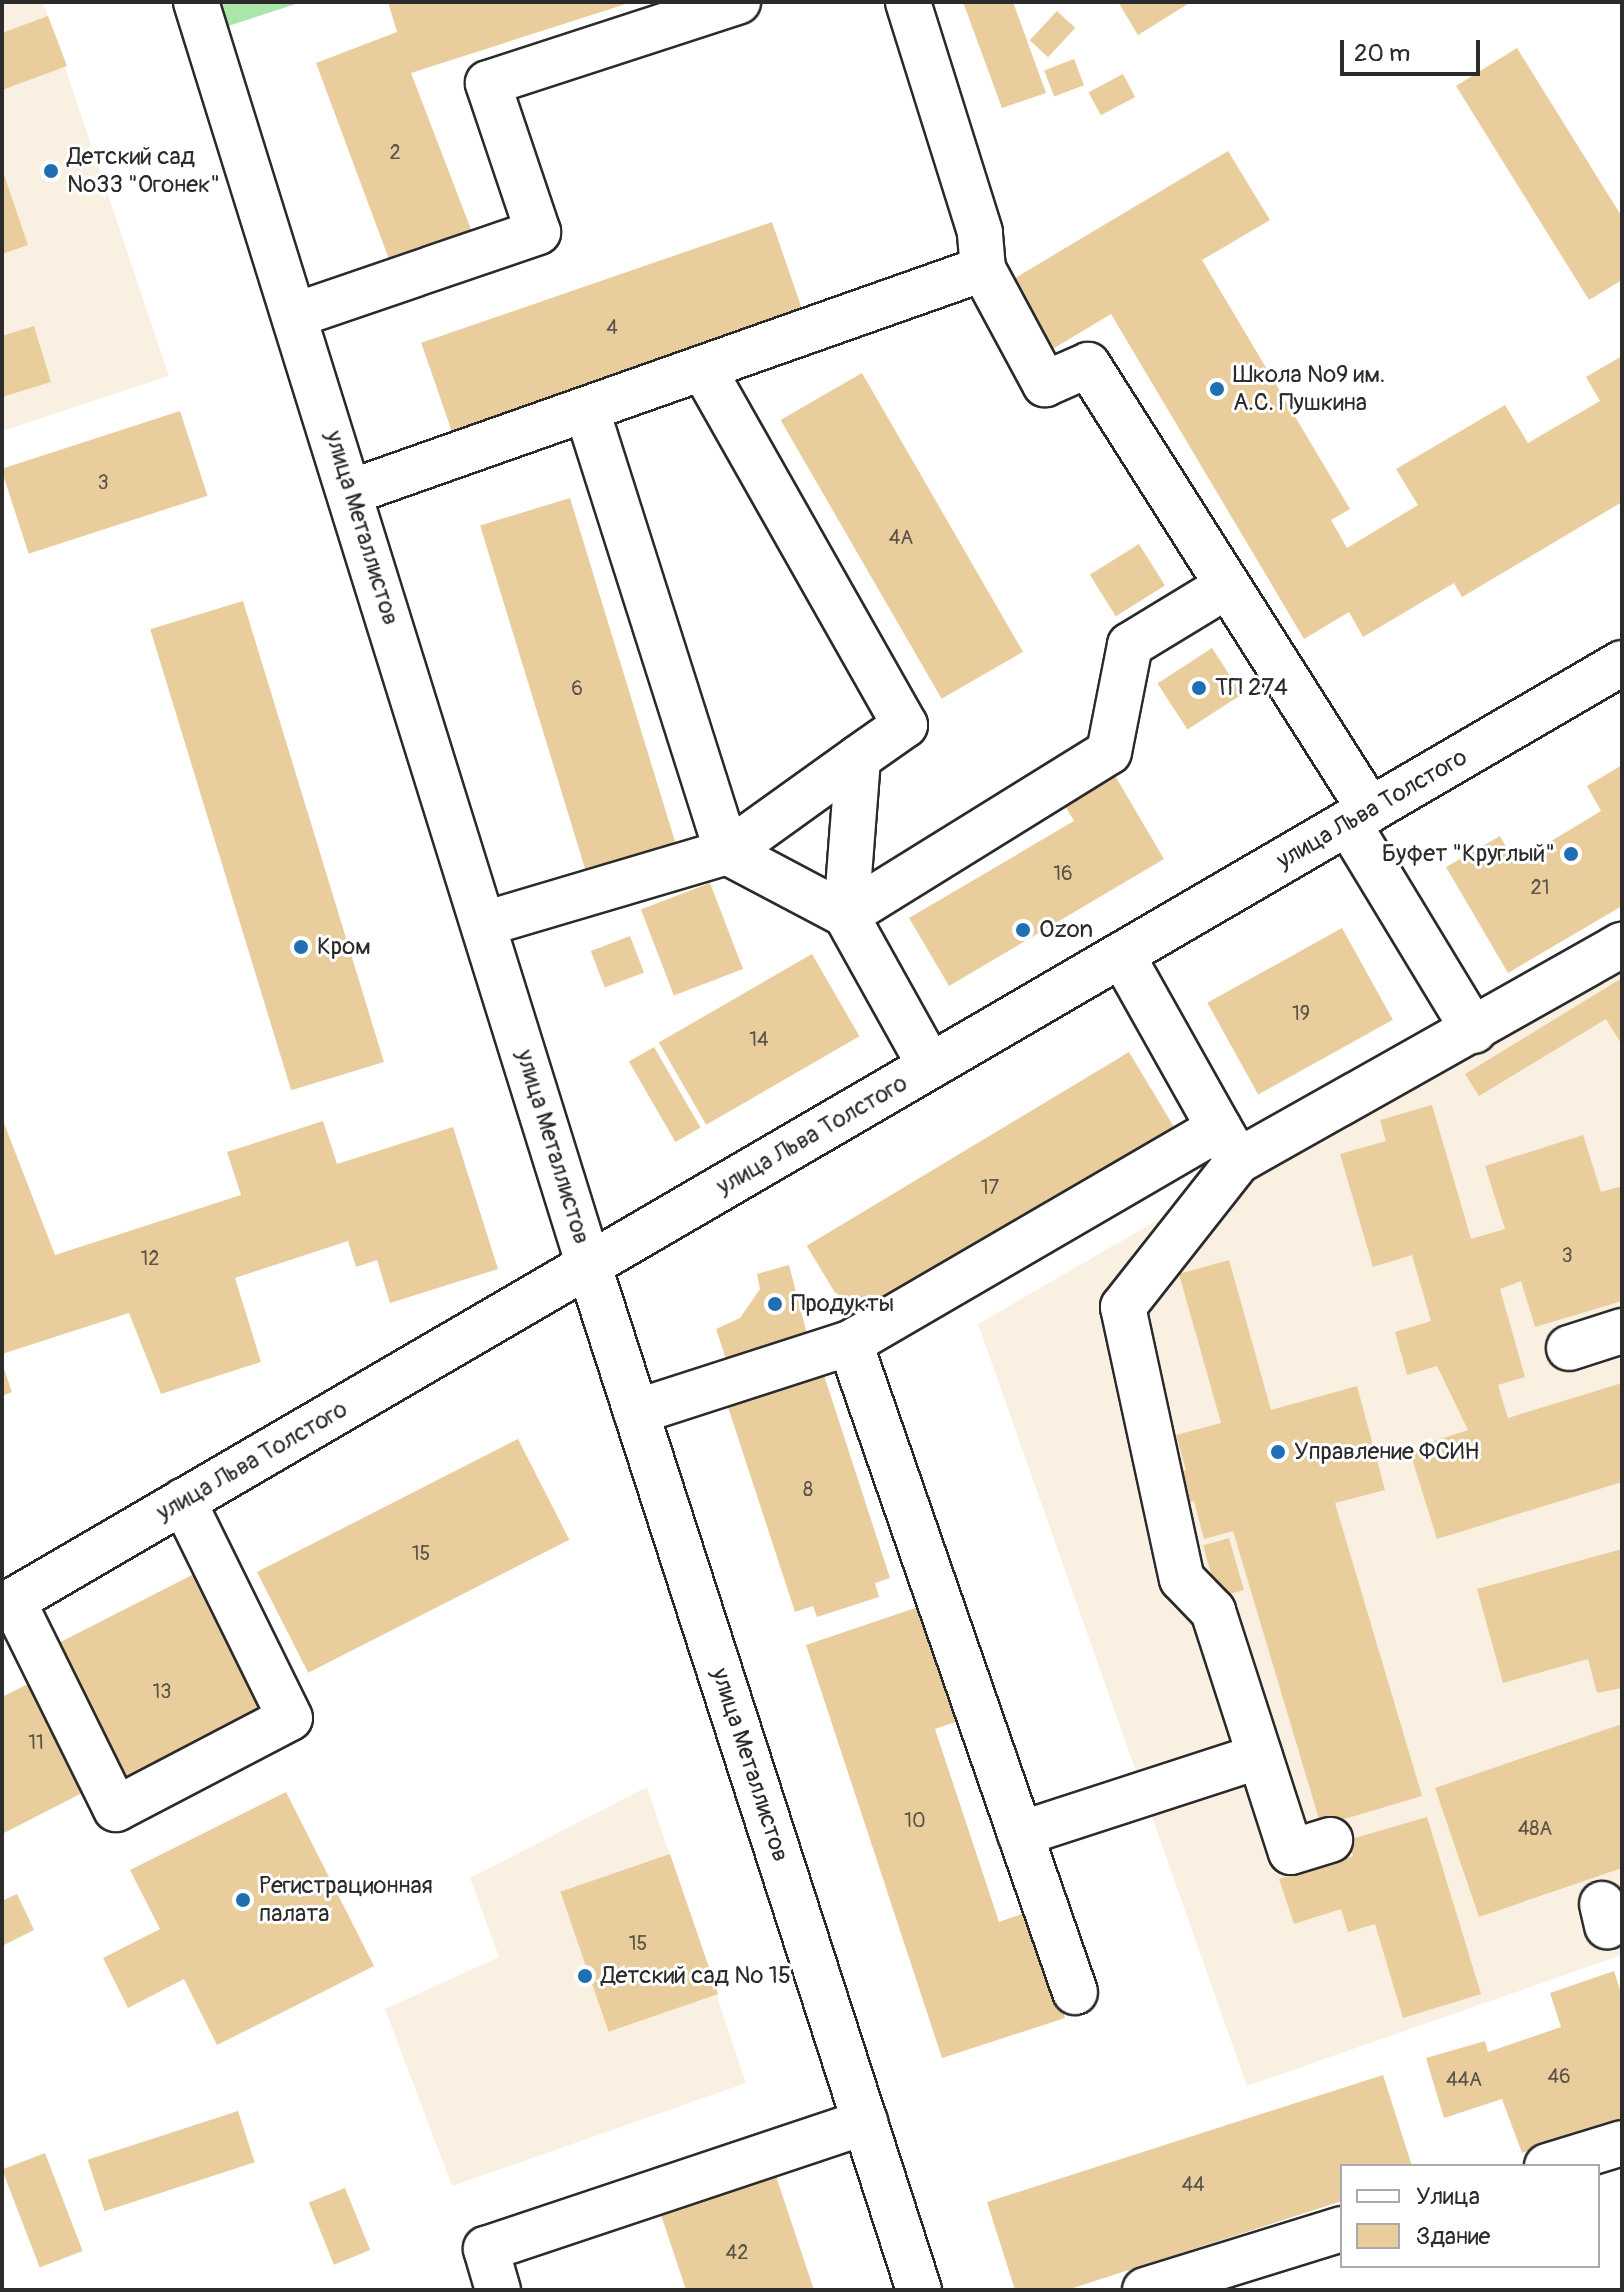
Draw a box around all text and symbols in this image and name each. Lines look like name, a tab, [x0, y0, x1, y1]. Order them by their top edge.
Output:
scale bar	[1344, 24, 1484, 74]
text: 20 m	[1354, 39, 1410, 68]
house number: 2	[389, 140, 401, 164]
place label: Детский сад №33 "Огонек"	[67, 143, 220, 199]
marker: Детский сад №33 "Огонек"	[42, 162, 60, 180]
house number: 4	[606, 315, 618, 339]
place label: Школа №9 им. А.С. Пушкина	[1233, 361, 1385, 417]
marker: Школа №9 им. А.С. Пушкина	[1208, 380, 1226, 398]
street label: улица Металлистов	[319, 427, 405, 629]
house number: 3	[97, 470, 109, 494]
house number: 4А	[889, 525, 913, 549]
place label: ТП 274	[1215, 674, 1288, 702]
house number: 6	[571, 676, 583, 700]
marker: ТП 274	[1190, 679, 1208, 697]
street label: улица Льва Толстого	[1272, 743, 1472, 875]
place label: Буфет "Круглый"	[1382, 840, 1555, 868]
marker: Буфет "Круглый"	[1562, 845, 1580, 863]
house number: 16	[1053, 861, 1073, 885]
house number: 21	[1531, 875, 1549, 899]
place label: Ozon	[1039, 916, 1093, 944]
marker: Ozon	[1014, 921, 1032, 939]
place label: Кром	[317, 933, 371, 961]
marker: Кром	[292, 938, 310, 956]
house number: 19	[1292, 1001, 1310, 1025]
house number: 14	[749, 1027, 769, 1051]
street label: улица Металлистов	[510, 1046, 596, 1248]
street label: улица Льва Толстого	[712, 1069, 912, 1201]
house number: 17	[981, 1175, 999, 1199]
house number: 3	[1561, 1243, 1573, 1267]
house number: 12	[141, 1246, 159, 1270]
place label: Продукты	[791, 1290, 894, 1318]
marker: Продукты	[766, 1295, 784, 1313]
street label: улица Льва Толстого	[152, 1395, 352, 1527]
place label: Управление ФСИН	[1294, 1438, 1480, 1466]
marker: Управление ФСИН	[1269, 1443, 1287, 1461]
house number: 8	[803, 1477, 813, 1501]
house number: 15	[412, 1541, 430, 1565]
street label: улица Металлистов	[705, 1665, 795, 1865]
house number: 13	[153, 1679, 171, 1703]
house number: 11	[28, 1730, 44, 1754]
house number: 10	[904, 1808, 926, 1832]
house number: 48А	[1518, 1816, 1552, 1840]
place label: Регистрационная палата	[259, 1872, 433, 1928]
marker: Регистрационная палата	[234, 1891, 252, 1909]
house number: 15	[629, 1931, 647, 1955]
place label: Детский сад № 15	[601, 1962, 791, 1990]
marker: Детский сад № 15	[576, 1967, 594, 1985]
house number: 46	[1547, 2064, 1571, 2088]
house number: 44А	[1446, 2067, 1482, 2091]
legend	[1340, 2164, 1600, 2268]
house number: 44	[1181, 2172, 1205, 2196]
text: Улица	[1416, 2182, 1480, 2211]
text: Здание	[1416, 2222, 1490, 2251]
house number: 42	[726, 2240, 748, 2264]

